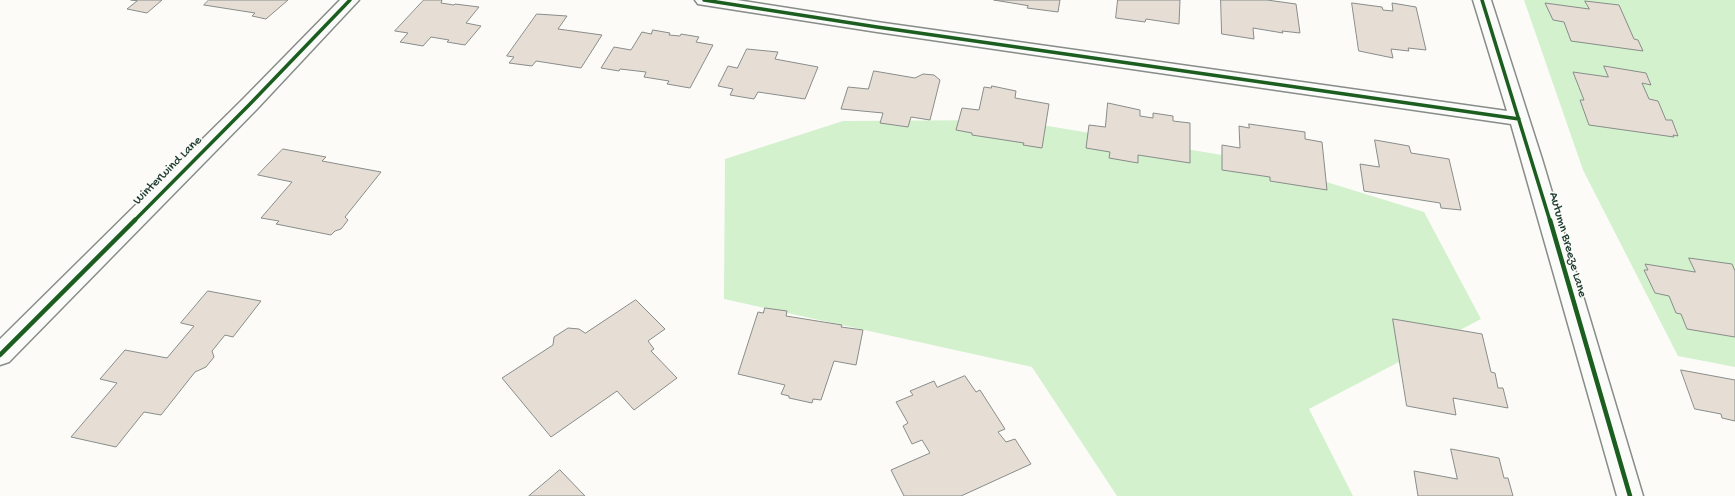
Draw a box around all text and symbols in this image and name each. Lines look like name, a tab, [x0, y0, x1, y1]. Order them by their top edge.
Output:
street label: Winterwind Lane	[130, 133, 206, 209]
street label: Autumn Breeze Lane	[1545, 191, 1589, 299]

